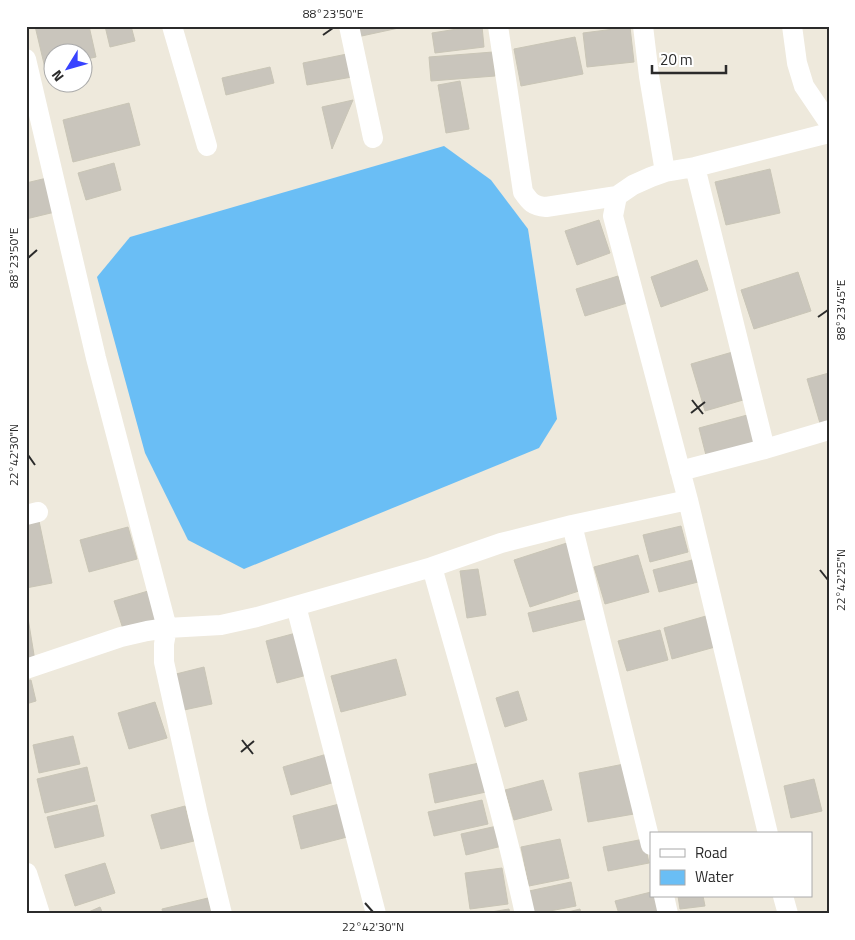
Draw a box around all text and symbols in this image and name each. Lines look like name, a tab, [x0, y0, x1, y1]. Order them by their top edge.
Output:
text: 88°23'50"E	[303, 4, 364, 23]
north arrow	[42, 42, 92, 92]
scale bar	[652, 42, 726, 74]
text: 20 m	[660, 48, 693, 71]
text: N	[46, 66, 69, 86]
text: 88°23'50"E	[4, 227, 23, 288]
text: 88°23'45"E	[831, 279, 850, 340]
text: 22°42'30"N	[4, 424, 23, 486]
text: 22°42'25"N	[831, 549, 850, 611]
legend	[650, 832, 812, 898]
text: Road	[695, 841, 727, 864]
text: Water	[695, 865, 734, 888]
text: 22°42'30"N	[342, 917, 404, 936]

